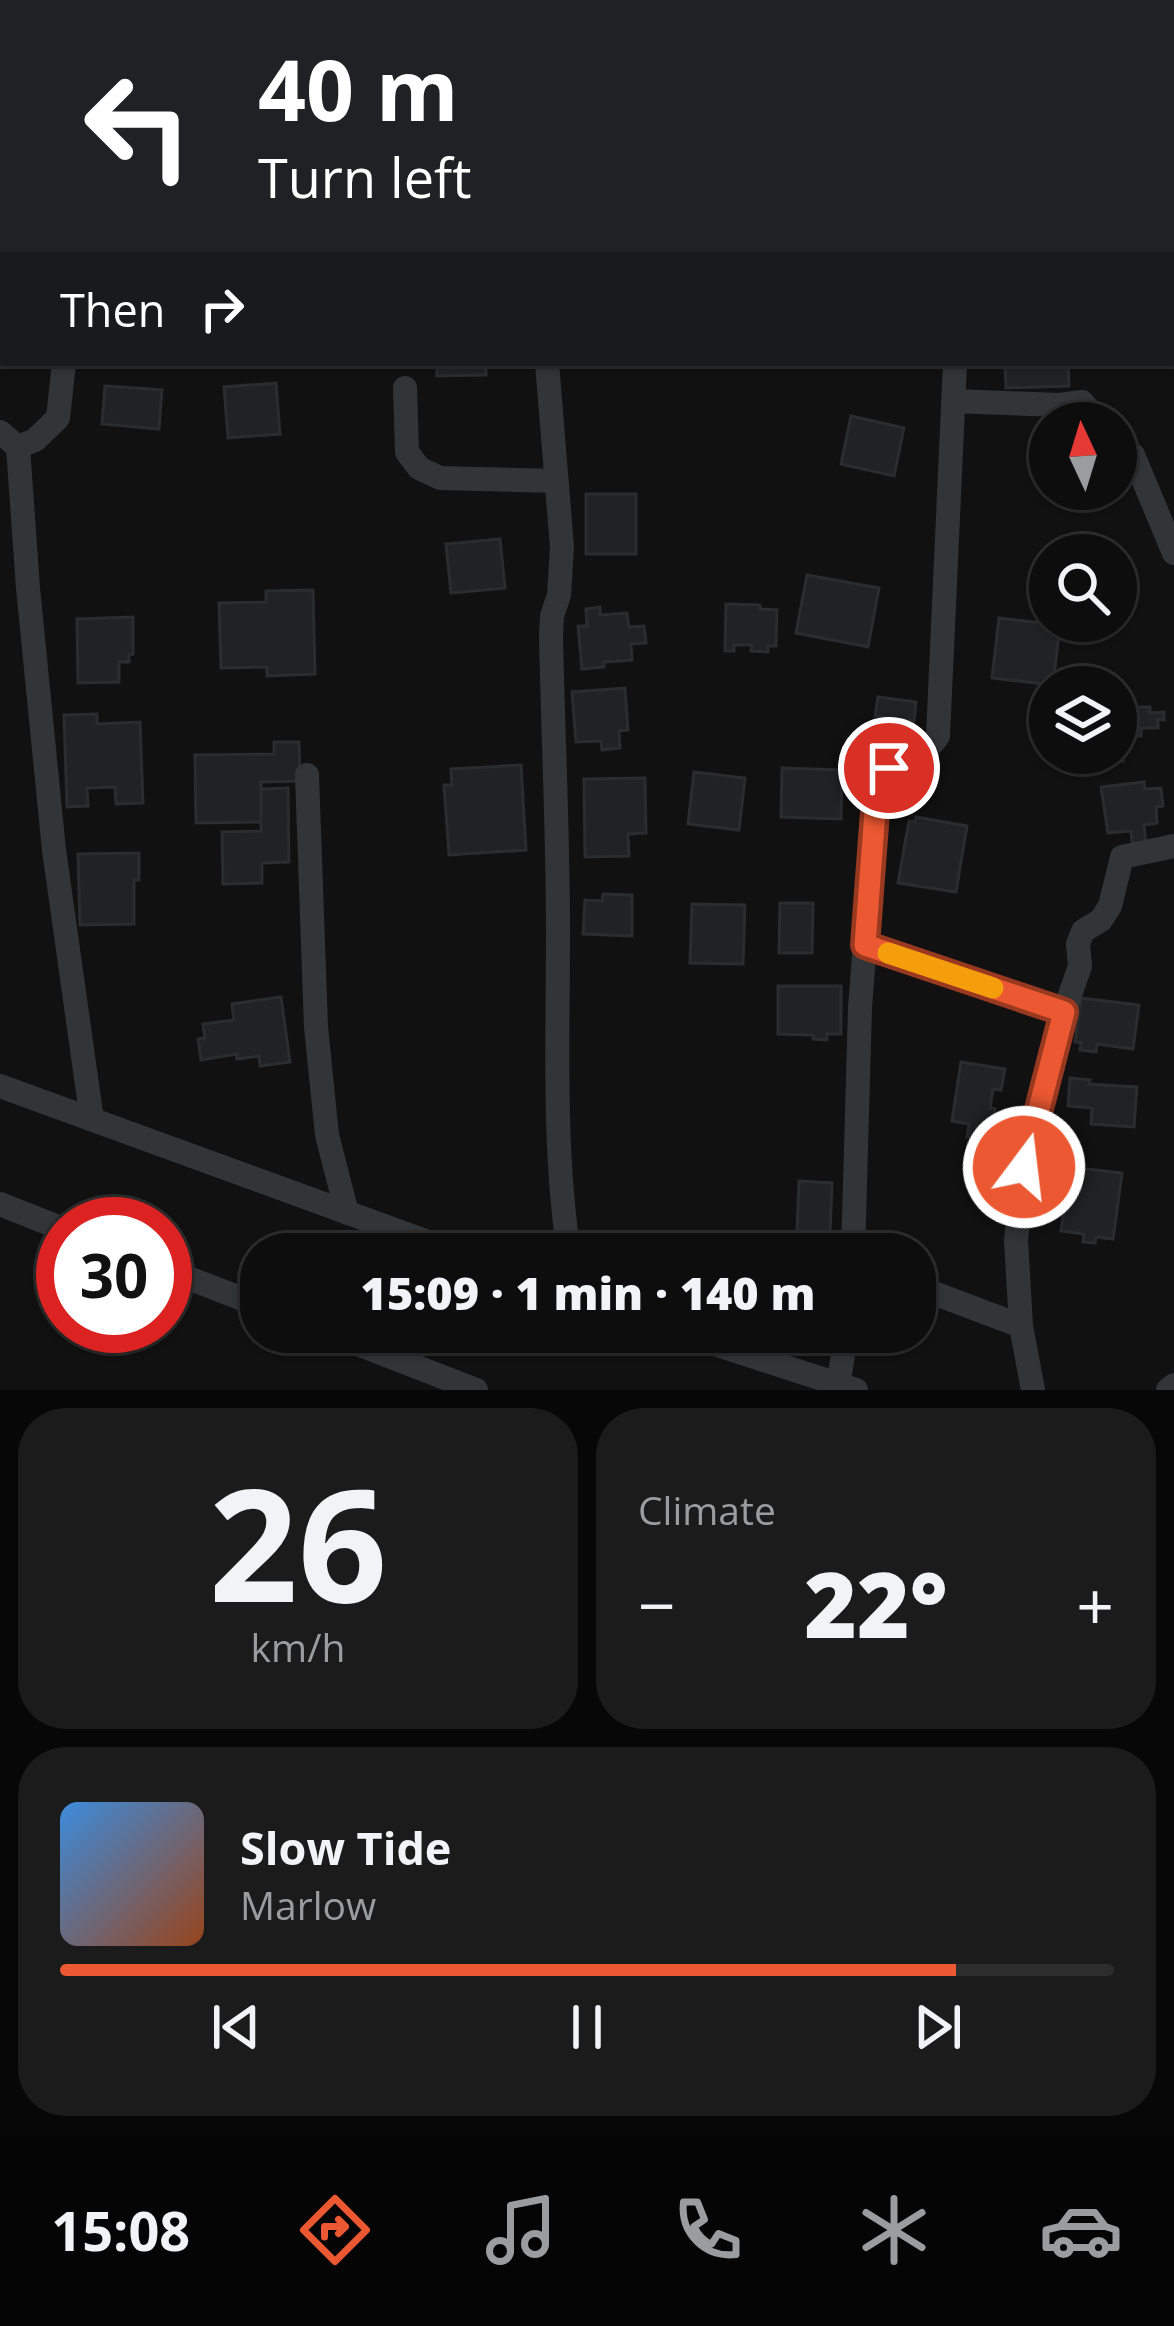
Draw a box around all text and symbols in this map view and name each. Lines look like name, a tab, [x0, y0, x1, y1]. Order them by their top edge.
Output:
text: 40 m	[258, 31, 458, 146]
icon: left	[60, 48, 216, 204]
text: Turn left	[258, 140, 471, 214]
icon: right	[189, 276, 255, 342]
text: Then	[60, 279, 165, 340]
north arrow	[1029, 402, 1137, 510]
map controls	[1029, 402, 1137, 774]
button: search	[1029, 534, 1137, 642]
button: layers	[1029, 666, 1137, 774]
pin	[838, 717, 940, 819]
icon: arrive	[856, 735, 922, 801]
position arrow	[961, 1104, 1087, 1230]
speed limit sign: 30	[36, 1197, 192, 1353]
text: 15:09 · 1 min · 140 m	[361, 1262, 815, 1323]
text: 26	[209, 1435, 387, 1648]
text: Climate	[638, 1483, 776, 1536]
text: 22°	[804, 1542, 948, 1664]
text: −	[638, 1559, 676, 1649]
text: +	[1076, 1559, 1114, 1649]
text: km/h	[251, 1620, 345, 1673]
text: Slow Tide	[240, 1817, 451, 1878]
text: Marlow	[240, 1878, 376, 1931]
icon: previous	[203, 1994, 269, 2060]
icon: pause	[554, 1994, 620, 2060]
icon: next	[905, 1994, 971, 2060]
icon: directions	[293, 2188, 377, 2272]
icon: music	[479, 2188, 563, 2272]
icon: phone	[666, 2188, 750, 2272]
icon: climate	[852, 2188, 936, 2272]
icon: car	[1039, 2188, 1123, 2272]
text: 15:08	[51, 2193, 190, 2267]

